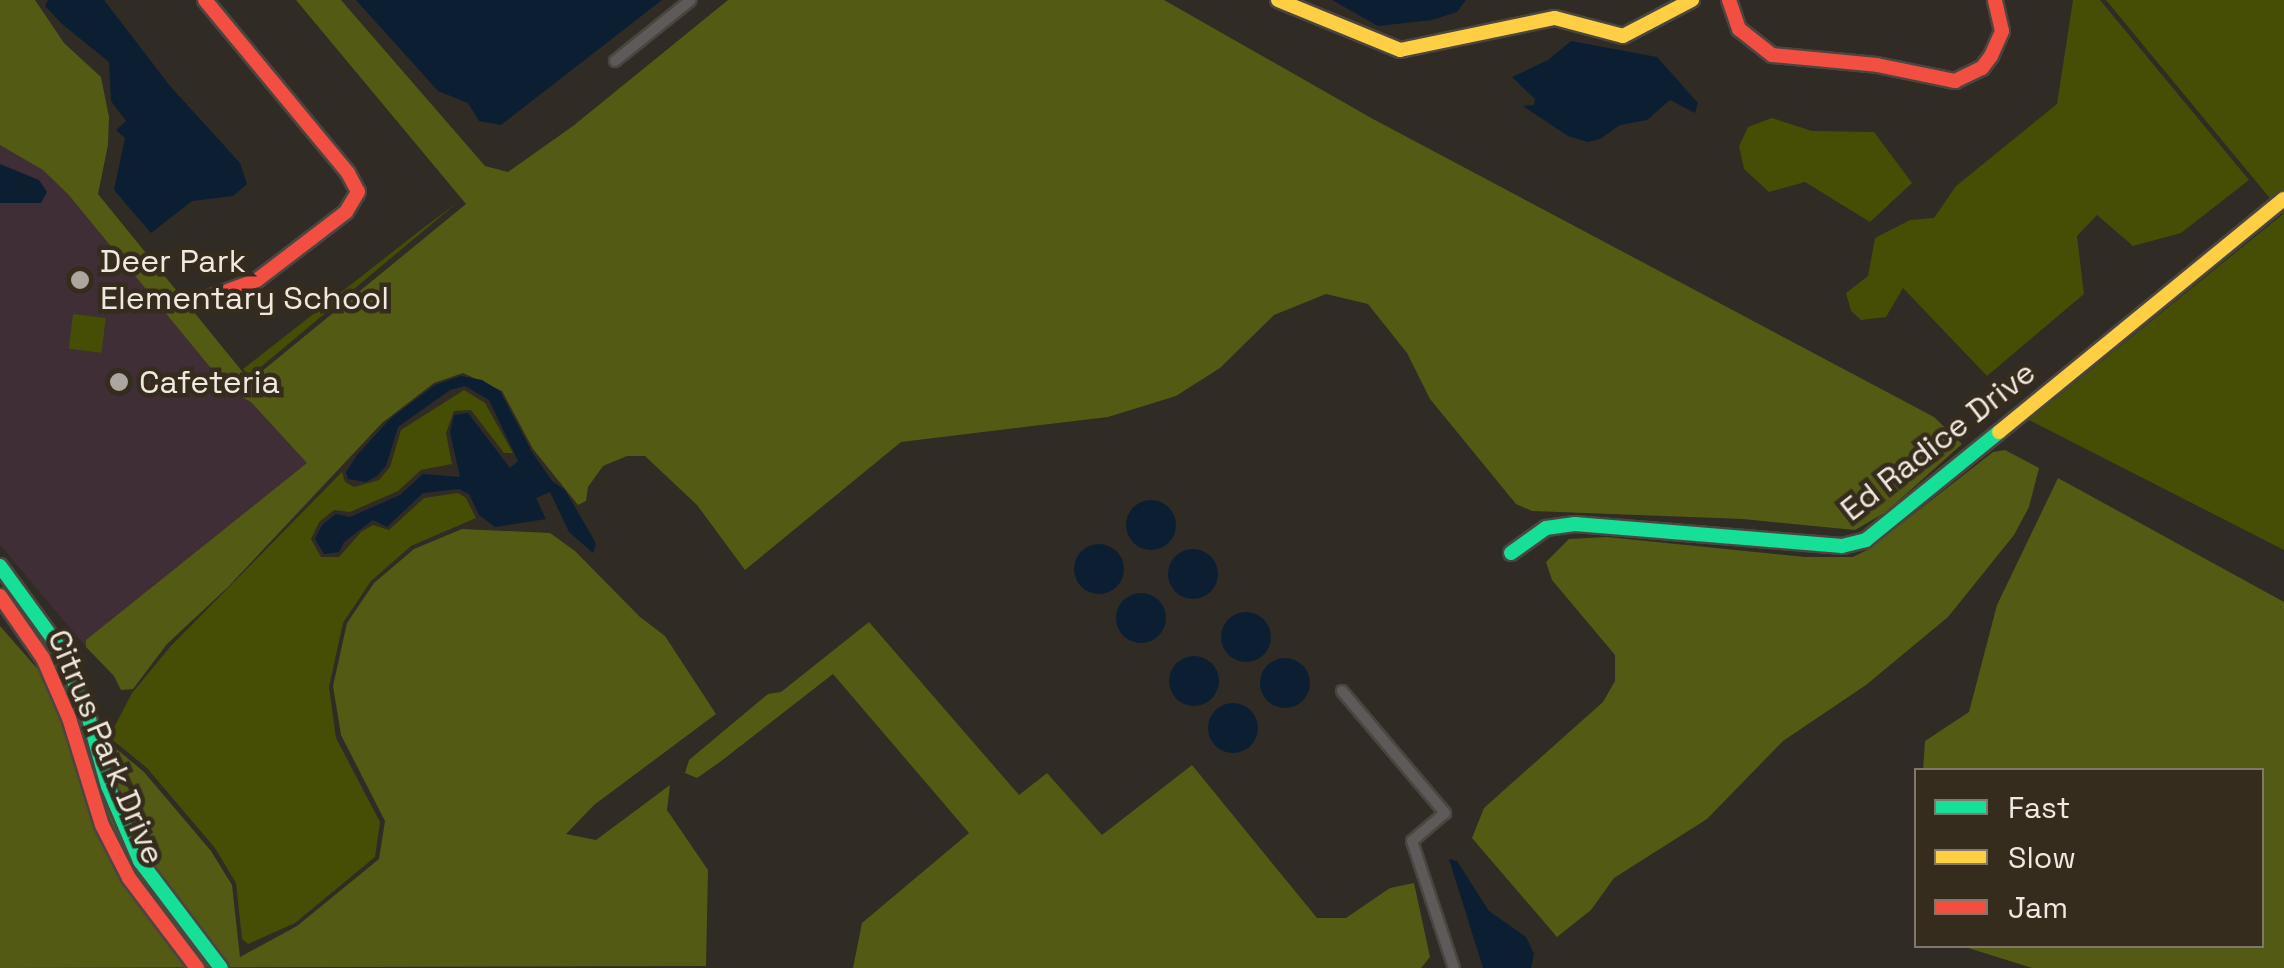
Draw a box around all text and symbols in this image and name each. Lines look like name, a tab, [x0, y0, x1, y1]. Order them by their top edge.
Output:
place label: Deer Park Elementary School	[100, 243, 389, 318]
marker: Deer Park Elementary School	[69, 269, 91, 291]
street label: Ed Radice Drive	[1833, 353, 2043, 529]
place label: Cafeteria	[139, 363, 280, 401]
marker: Cafeteria	[108, 371, 130, 393]
street label: Citrus Park Drive	[39, 624, 173, 870]
legend	[1914, 768, 2264, 948]
text: Fast	[2008, 788, 2070, 827]
text: Slow	[2008, 838, 2076, 877]
text: Jam	[2008, 888, 2068, 927]

